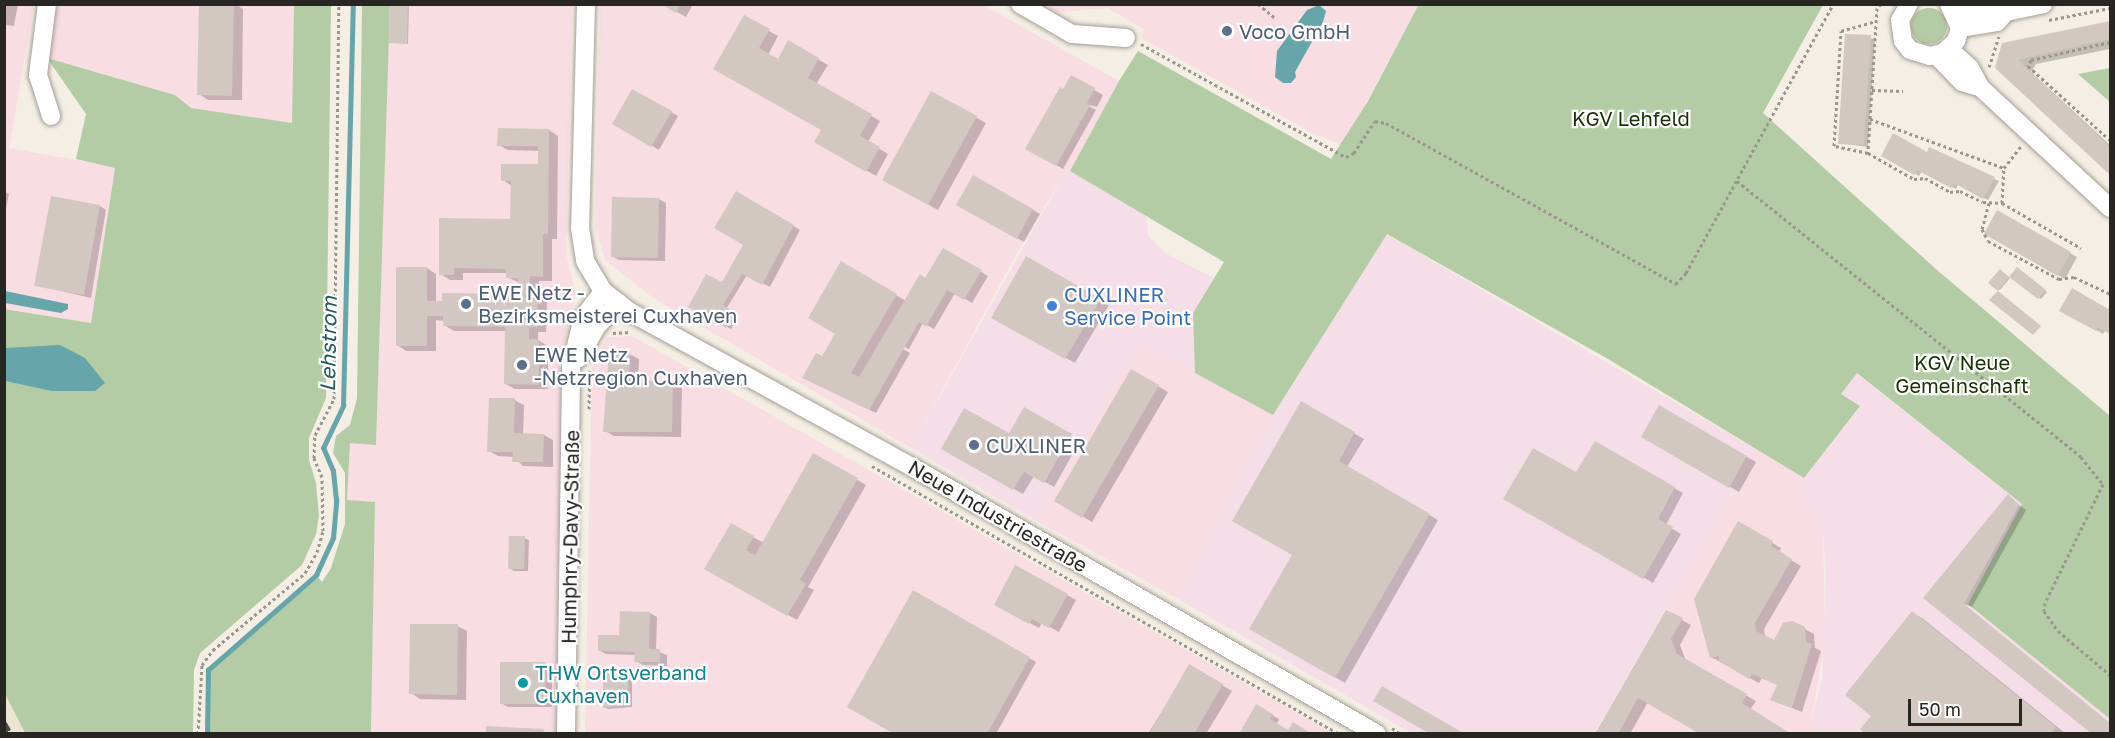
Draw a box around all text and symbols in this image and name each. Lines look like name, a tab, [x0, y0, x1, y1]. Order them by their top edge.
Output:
place label: Voco GmbH	[1239, 19, 1350, 43]
marker: Voco GmbH	[1220, 24, 1234, 38]
park label: KGV Lehfeld	[1572, 106, 1690, 130]
place label: EWE Netz - Bezirksmeisterei Cuxhaven	[478, 280, 737, 327]
place label: CUXLINER Service Point	[1064, 282, 1191, 329]
water label: Lehstrom	[315, 296, 341, 392]
marker: EWE Netz - Bezirksmeisterei Cuxhaven	[459, 297, 473, 311]
marker: CUXLINER Service Point	[1045, 299, 1059, 313]
place label: EWE Netz -Netzregion Cuxhaven	[534, 342, 748, 389]
park label: KGV Neue Gemeinschaft	[1895, 351, 2029, 398]
marker: EWE Netz -Netzregion Cuxhaven	[515, 358, 529, 372]
street label: Humphry-Davy-Straße	[556, 430, 584, 644]
place label: CUXLINER	[986, 433, 1086, 457]
marker: CUXLINER	[967, 438, 981, 452]
street label: Neue Industriestraße	[904, 455, 1092, 577]
place label: THW Ortsverband Cuxhaven	[535, 660, 707, 707]
marker: THW Ortsverband Cuxhaven	[516, 676, 530, 690]
scale bar	[1911, 687, 2025, 725]
text: 50 m	[1919, 698, 1961, 720]

